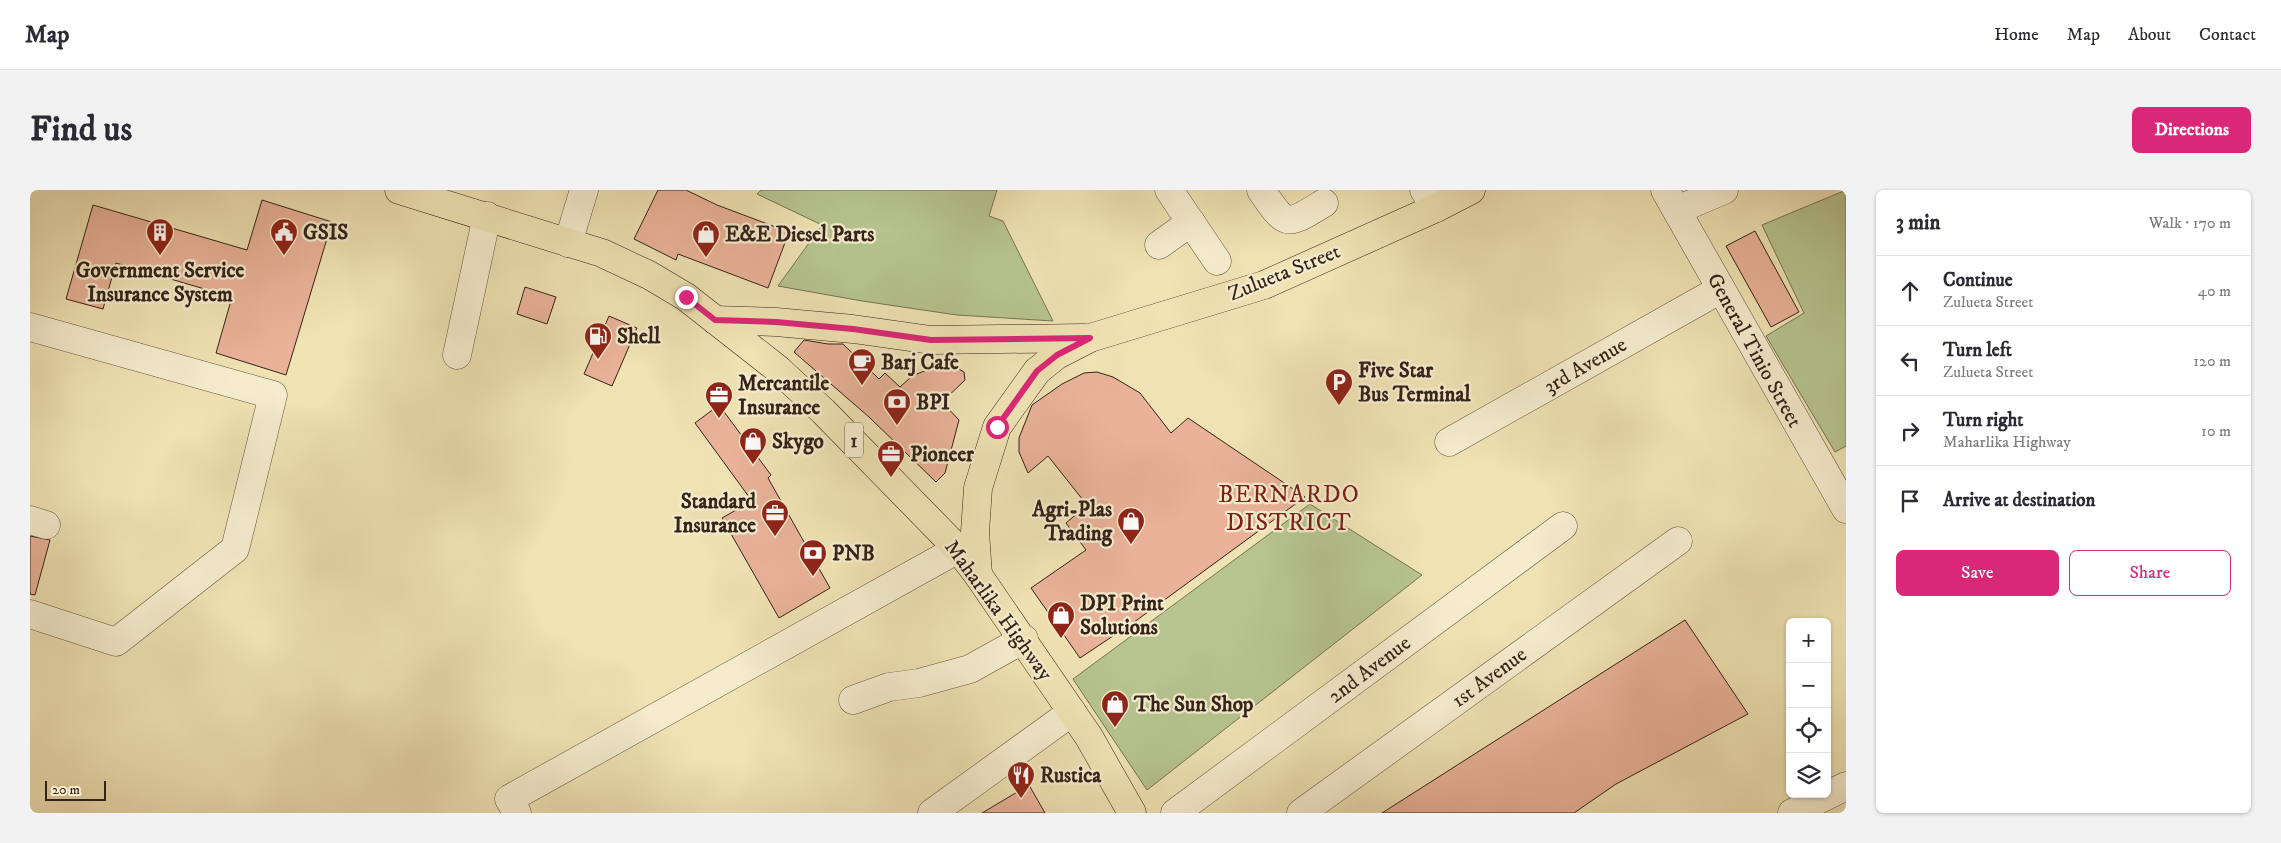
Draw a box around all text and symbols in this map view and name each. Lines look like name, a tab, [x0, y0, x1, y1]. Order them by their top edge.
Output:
text: Map	[25, 20, 69, 50]
text: Home	[1994, 24, 2039, 46]
text: Map	[2067, 24, 2100, 46]
text: About	[2128, 24, 2171, 46]
text: Contact	[2199, 24, 2256, 46]
button: Directions	[2132, 107, 2251, 153]
text: Find us	[30, 108, 132, 152]
text: 3 min	[1896, 210, 1941, 236]
text: Walk · 170 m	[2149, 213, 2231, 233]
building icon: Government Service Insurance System	[145, 217, 175, 256]
public building icon: GSIS	[269, 217, 299, 256]
shop icon: E&E Diesel Parts	[691, 219, 721, 258]
place label: GSIS	[303, 220, 348, 246]
place label: E&E Diesel Parts	[725, 222, 874, 248]
street label: Zulueta Street	[1225, 239, 1344, 307]
place label: Government Service Insurance System	[76, 258, 244, 308]
street label: General Tinio Street	[1701, 269, 1807, 432]
text: Continue	[1943, 269, 2013, 292]
icon: ahead	[1896, 277, 1924, 305]
text: 40 m	[2198, 281, 2231, 301]
route end	[675, 286, 698, 309]
text: Zulueta Street	[1943, 292, 2033, 312]
fuel station icon: Shell	[583, 321, 613, 360]
place label: Shell	[617, 324, 661, 350]
street label: 3rd Avenue	[1540, 332, 1632, 400]
text: Turn left	[1943, 339, 2012, 362]
cafe icon: Barj Cafe	[847, 347, 877, 386]
icon: left	[1896, 347, 1924, 375]
place label: Barj Cafe	[881, 350, 959, 377]
text: 120 m	[2193, 351, 2231, 371]
place label: Five Star Bus Terminal	[1358, 358, 1471, 408]
text: Zulueta Street	[1943, 362, 2033, 382]
parking icon: Five Star Bus Terminal	[1324, 367, 1354, 406]
place label: Mercantile Insurance	[738, 371, 830, 421]
office icon: Mercantile Insurance	[704, 380, 734, 419]
bank icon: BPI	[882, 387, 912, 426]
place label: BPI	[916, 390, 950, 416]
text: Turn right	[1943, 409, 2023, 432]
route start	[986, 416, 1009, 439]
icon: right	[1896, 417, 1924, 445]
text: 10 m	[2201, 421, 2231, 441]
road number: 1	[845, 422, 863, 458]
shop icon: Skygo	[738, 426, 768, 465]
place label: Skygo	[772, 429, 824, 455]
text: Maharlika Highway	[1943, 432, 2071, 452]
office icon: Pioneer	[876, 439, 906, 478]
place label: Pioneer	[910, 442, 975, 468]
district label: BERNARDO DISTRICT	[1218, 480, 1360, 538]
icon: arrive	[1896, 487, 1924, 515]
place label: Standard Insurance	[674, 489, 757, 539]
text: Arrive at destination	[1943, 489, 2095, 512]
place label: Agri-Plas Trading	[1031, 497, 1113, 547]
office icon: Standard Insurance	[760, 498, 790, 537]
shop icon: Agri-Plas Trading	[1116, 506, 1146, 545]
street label: Maharlika Highway	[938, 535, 1059, 687]
bank icon: PNB	[798, 538, 828, 577]
place label: PNB	[832, 541, 875, 567]
button: Save	[1896, 550, 2059, 596]
button: Share	[2069, 550, 2231, 596]
place label: DPI Print Solutions	[1080, 591, 1164, 641]
shop icon: DPI Print Solutions	[1046, 600, 1076, 639]
map controls	[1786, 618, 1831, 798]
button: +	[1786, 618, 1831, 663]
street label: 2nd Avenue	[1323, 630, 1416, 709]
street label: 1st Avenue	[1447, 642, 1532, 714]
button: −	[1786, 663, 1831, 708]
shop icon: The Sun Shop	[1100, 689, 1130, 728]
place label: The Sun Shop	[1133, 692, 1254, 718]
button: locate	[1786, 708, 1831, 753]
button: layers	[1786, 753, 1831, 798]
restaurant icon: Rustica	[1006, 760, 1036, 799]
place label: Rustica	[1040, 763, 1102, 789]
scale bar	[45, 778, 106, 801]
text: 20 m	[52, 781, 80, 799]

